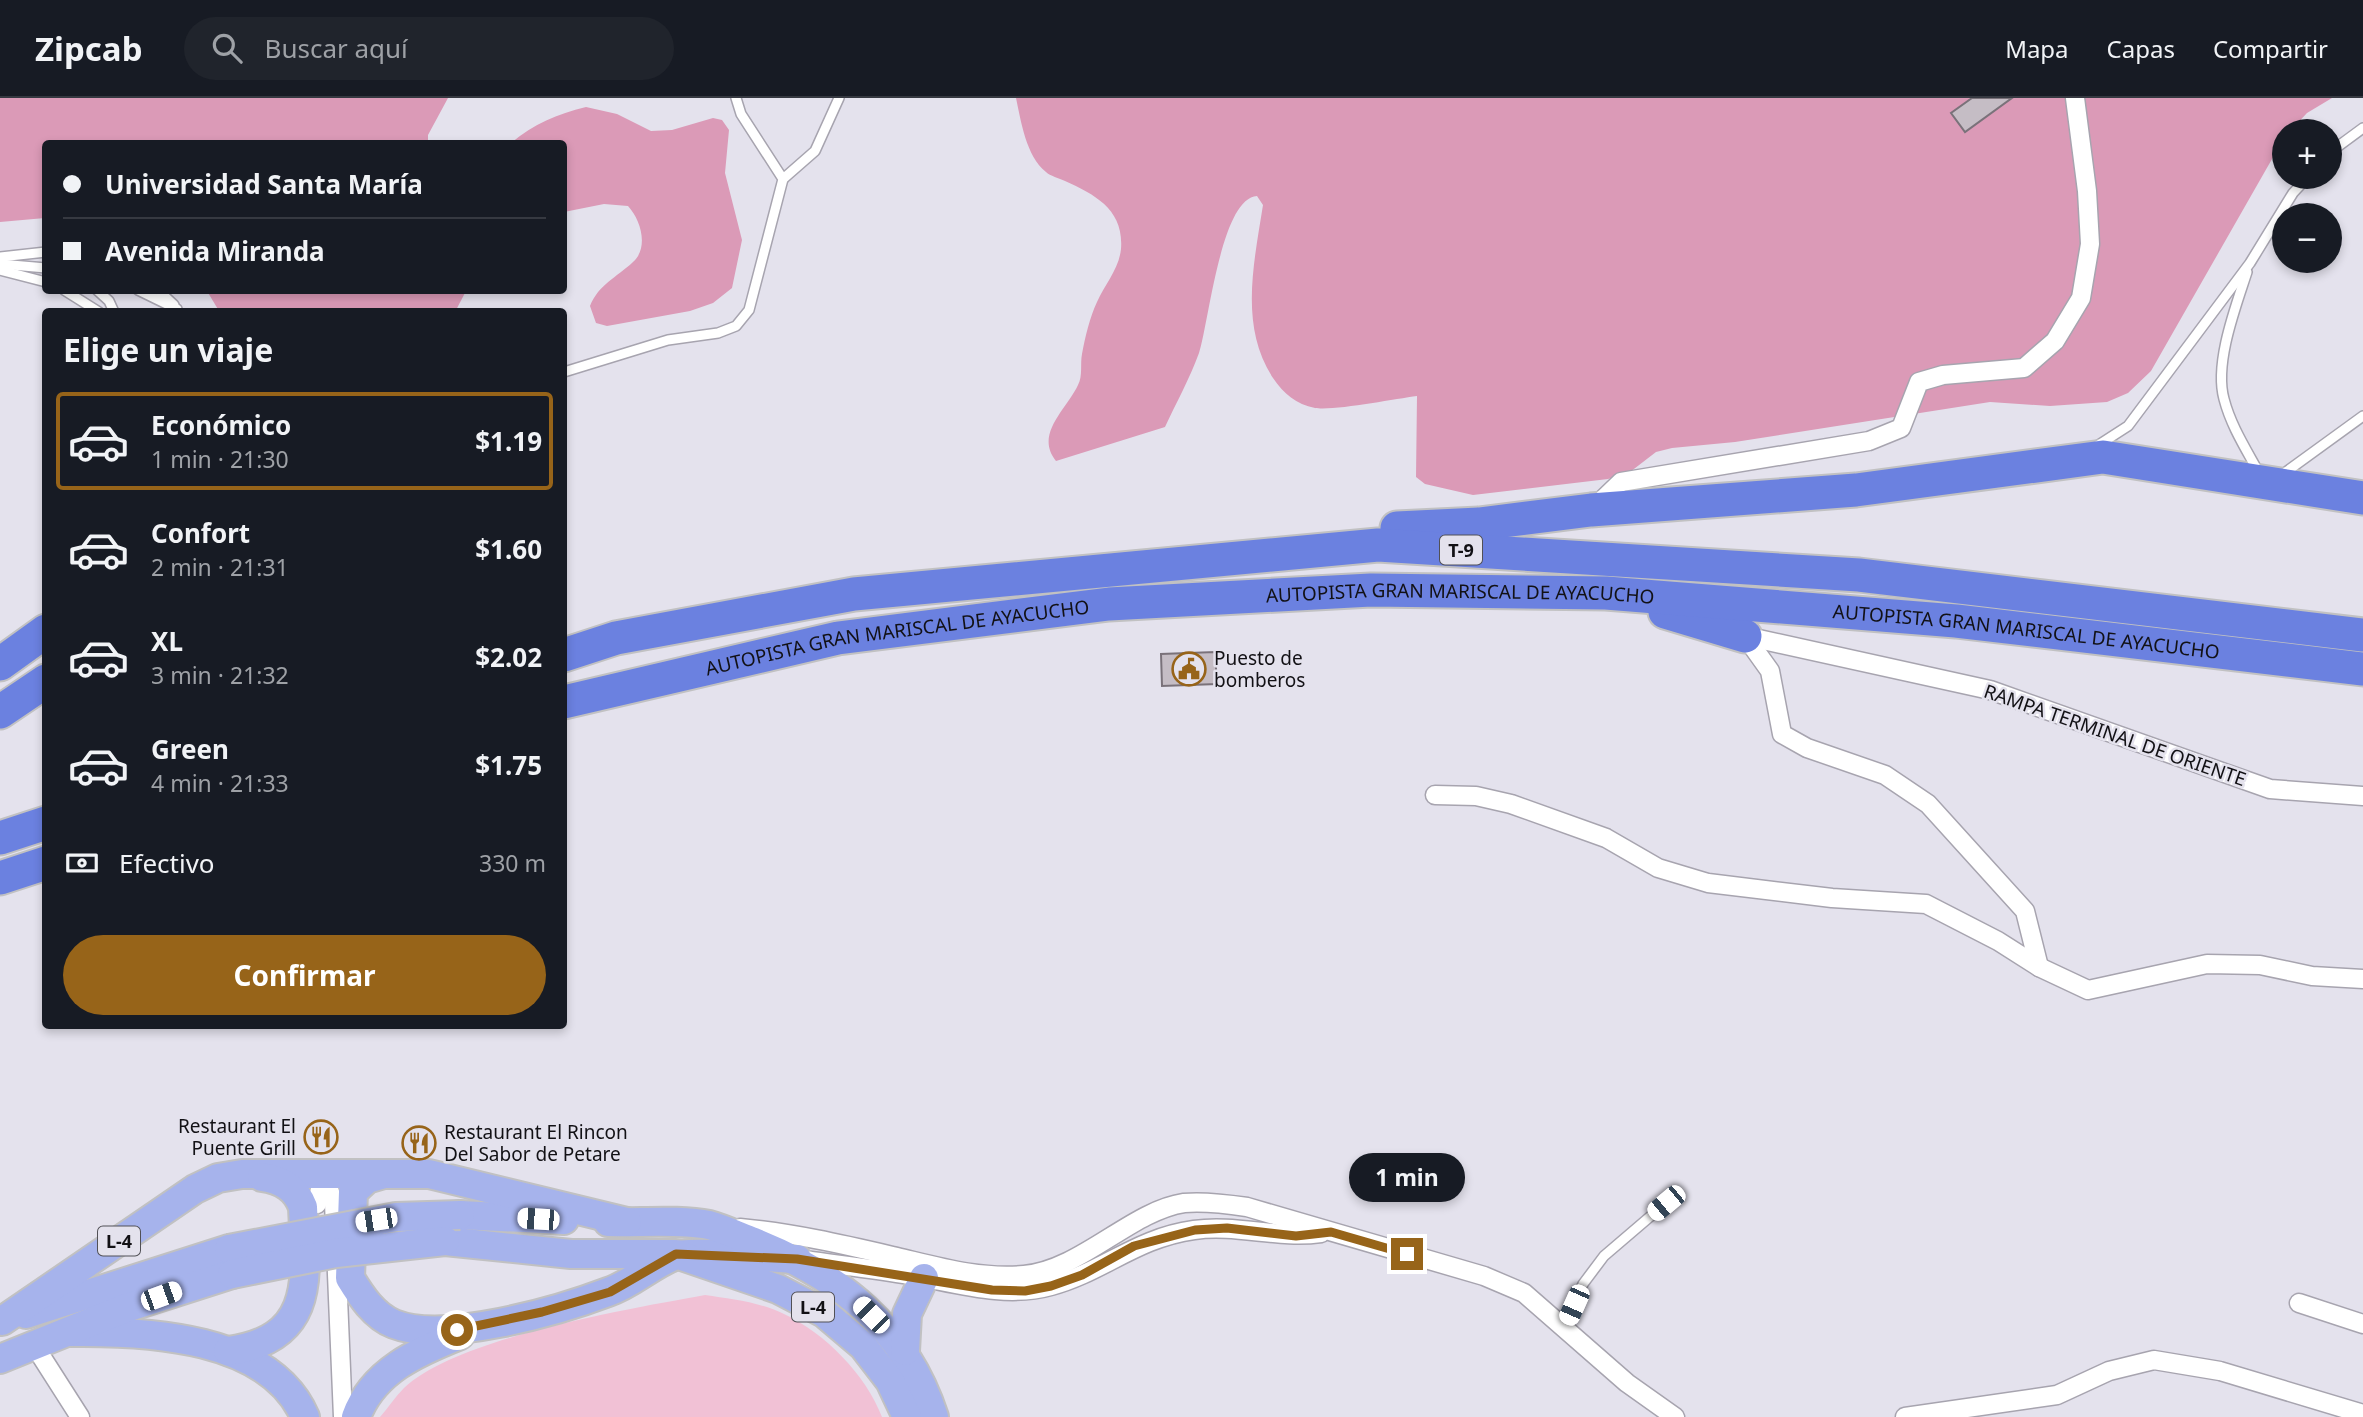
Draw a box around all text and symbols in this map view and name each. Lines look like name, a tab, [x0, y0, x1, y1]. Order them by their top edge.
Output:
search box	[184, 17, 674, 80]
text: Zipcab	[35, 26, 142, 71]
icon: search	[208, 29, 246, 67]
text: Buscar aquí	[264, 30, 408, 66]
text: Mapa	[2005, 32, 2069, 65]
text: Capas	[2107, 32, 2175, 65]
text: Compartir	[2213, 32, 2328, 65]
map controls	[2272, 119, 2342, 273]
button: +	[2272, 119, 2342, 189]
text: Universidad Santa María	[105, 166, 423, 202]
button: −	[2272, 203, 2342, 273]
text: Avenida Miranda	[105, 233, 325, 269]
text: Elige un viaje	[63, 328, 273, 371]
text: Económico	[151, 407, 291, 443]
icon: car	[67, 410, 130, 473]
text: $1.19	[475, 423, 542, 459]
text: 1 min · 21:30	[151, 443, 289, 475]
text: Confort	[151, 515, 250, 551]
icon: car	[67, 518, 130, 581]
text: $1.60	[475, 531, 542, 567]
road number: T-9	[1440, 536, 1482, 564]
text: 2 min · 21:31	[151, 551, 289, 583]
street label: AUTOPISTA GRAN MARISCAL DE AYACUCHO	[1265, 577, 1655, 610]
street label: AUTOPISTA GRAN MARISCAL DE AYACUCHO	[703, 594, 1091, 682]
street label: AUTOPISTA GRAN MARISCAL DE AYACUCHO	[1832, 598, 2221, 665]
text: XL	[151, 623, 183, 659]
icon: car	[67, 626, 130, 689]
text: $2.02	[475, 639, 542, 675]
place label: Puesto de bomberos	[1214, 645, 1305, 693]
public building icon: Puesto de bomberos	[1170, 650, 1208, 688]
text: 3 min · 21:32	[151, 659, 289, 691]
street label: RAMPA TERMINAL DE ORIENTE	[1981, 678, 2249, 792]
text: Green	[151, 731, 229, 767]
icon: car	[67, 734, 130, 797]
text: $1.75	[475, 747, 542, 783]
text: 4 min · 21:33	[151, 767, 289, 799]
icon: cash	[63, 844, 101, 882]
text: Efectivo	[119, 845, 215, 881]
text: 330 m	[479, 847, 546, 879]
button: Confirmar	[63, 935, 546, 1015]
place label: Restaurant El Puente Grill	[178, 1113, 296, 1161]
restaurant icon: Restaurant El Puente Grill	[302, 1118, 340, 1156]
place label: Restaurant El Rincon Del Sabor de Petare	[444, 1119, 628, 1167]
restaurant icon: Restaurant El Rincon Del Sabor de Petare	[400, 1124, 438, 1162]
callout: 1 min	[1349, 1152, 1465, 1202]
text: 1 min	[1375, 1161, 1439, 1193]
car	[1644, 1181, 1689, 1225]
car	[354, 1206, 399, 1234]
car	[517, 1207, 560, 1231]
road number: L-4	[98, 1226, 140, 1256]
route end	[1391, 1238, 1423, 1270]
car	[138, 1279, 185, 1313]
car	[1556, 1282, 1593, 1328]
road number: L-4	[792, 1292, 834, 1322]
car	[849, 1293, 894, 1337]
route start	[441, 1314, 473, 1346]

